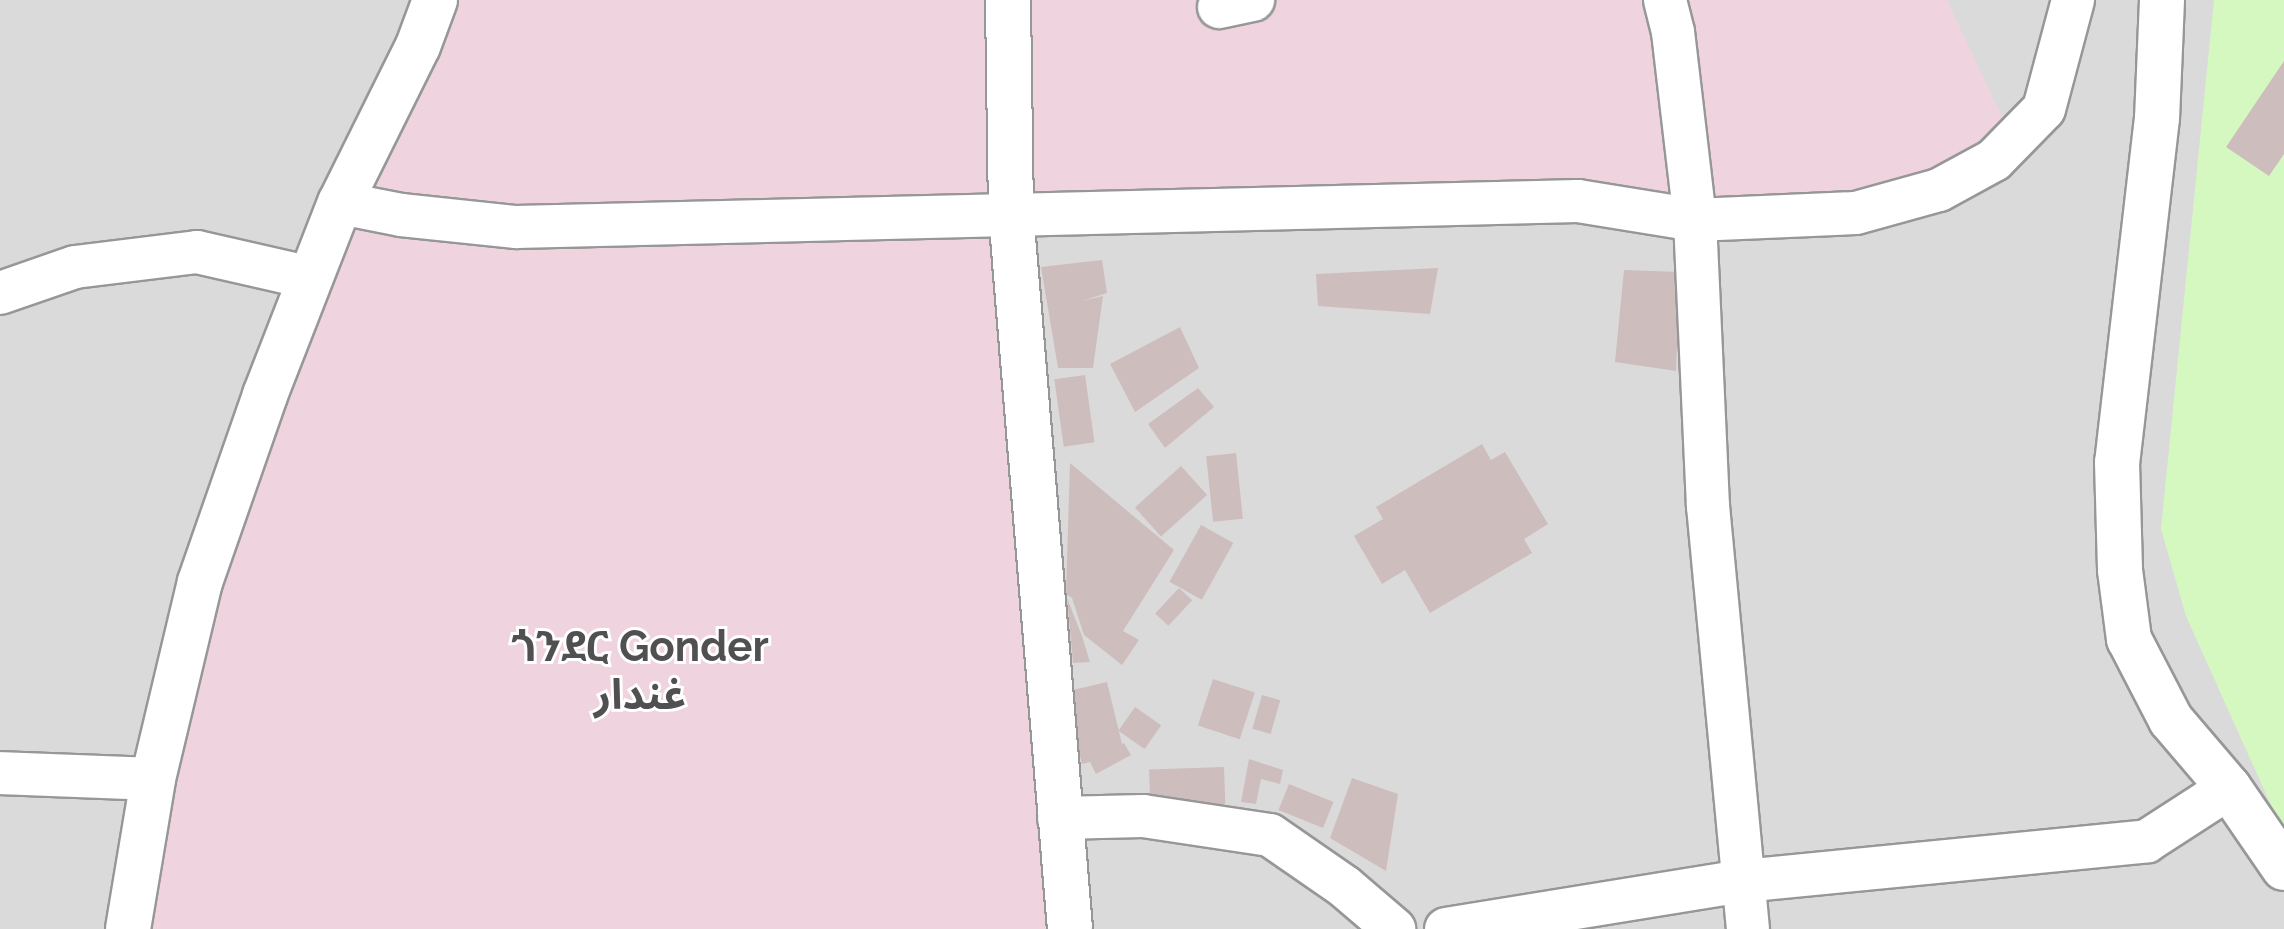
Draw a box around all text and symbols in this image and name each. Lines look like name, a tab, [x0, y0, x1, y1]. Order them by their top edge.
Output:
district label: ጎንደር Gonder غندار	[511, 622, 769, 720]

